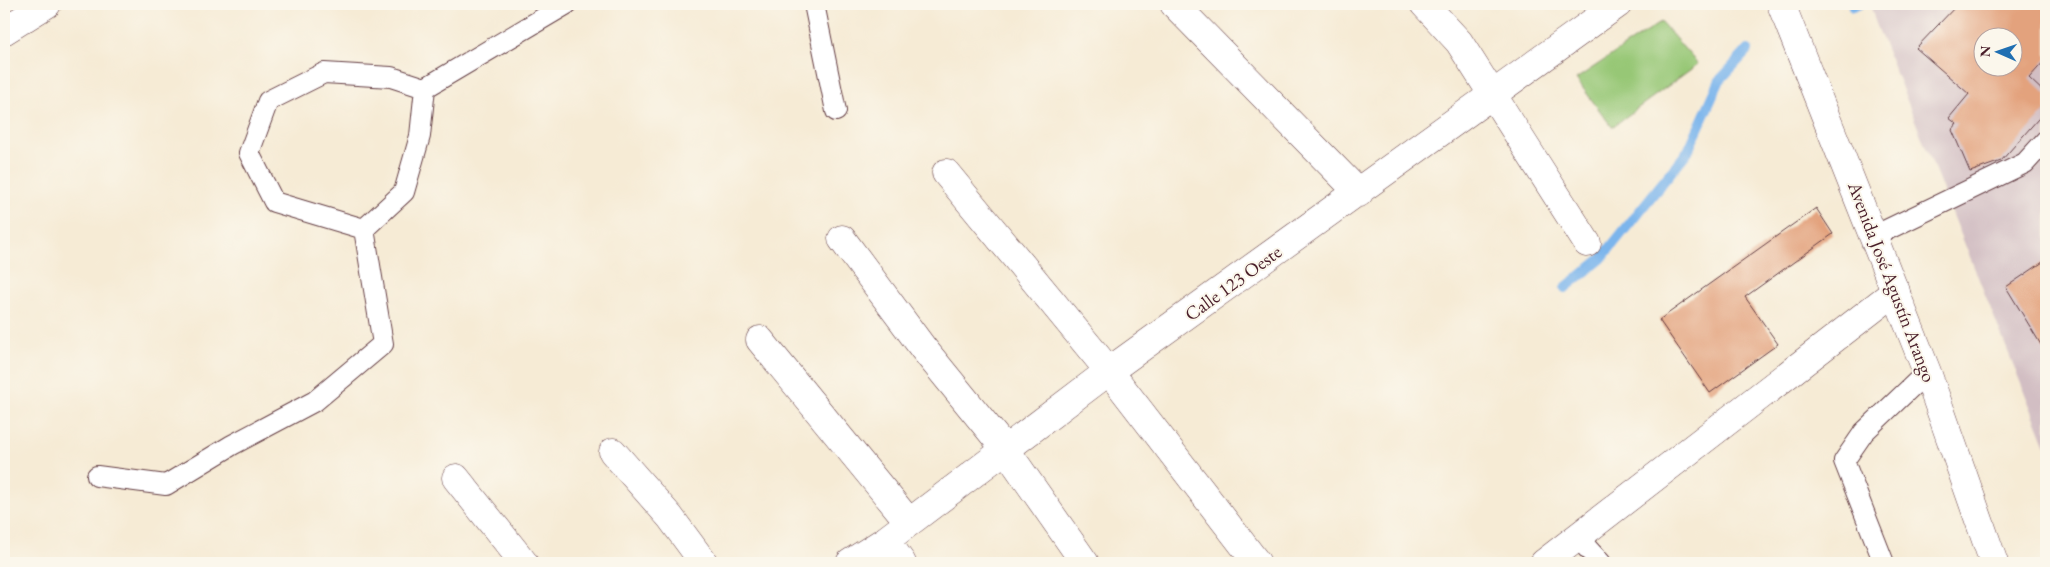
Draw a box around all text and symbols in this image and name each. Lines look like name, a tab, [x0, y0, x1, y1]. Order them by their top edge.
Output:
north arrow	[1972, 28, 2022, 78]
text: N	[1976, 45, 1994, 58]
street label: Avenida José Agustín Arango	[1842, 177, 1942, 386]
street label: Calle 123 Oeste	[1180, 239, 1286, 327]

